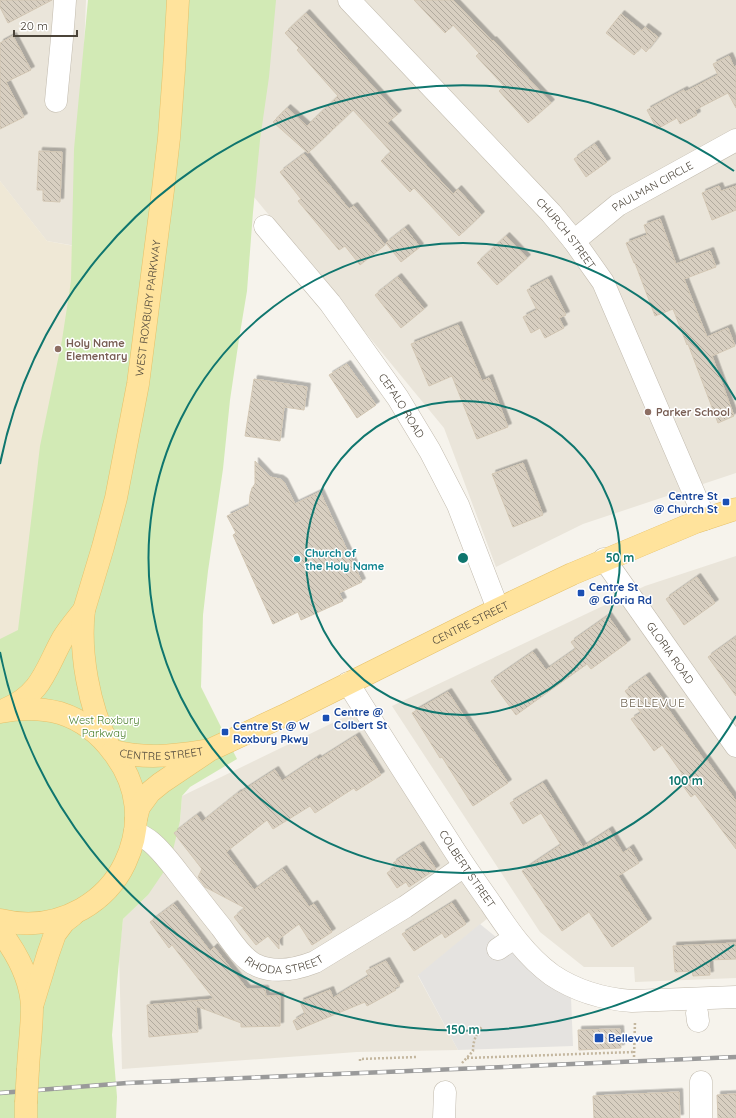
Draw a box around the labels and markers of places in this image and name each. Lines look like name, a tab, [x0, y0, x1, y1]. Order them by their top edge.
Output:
place label: Holy Name Elementary	[66, 336, 127, 363]
marker: Holy Name Elementary	[53, 344, 63, 354]
place label: Parker School	[656, 405, 730, 419]
marker: Parker School	[643, 407, 653, 417]
place label: Centre St @ Church St	[654, 489, 718, 516]
marker: Centre St @ Church St	[721, 497, 731, 507]
place label: Church of the Holy Name	[305, 546, 385, 573]
centre of rings	[456, 551, 470, 565]
marker: Church of the Holy Name	[292, 554, 302, 564]
place label: Centre St @ Gloria Rd	[589, 580, 652, 607]
marker: Centre St @ Gloria Rd	[576, 588, 586, 598]
place label: Centre @ Colbert St	[334, 705, 388, 732]
marker: Centre @ Colbert St	[321, 713, 331, 723]
place label: Centre St @ W Roxbury Pkwy	[233, 719, 310, 746]
marker: Centre St @ W Roxbury Pkwy	[220, 727, 230, 737]
place label: Bellevue	[608, 1031, 654, 1045]
marker: Bellevue	[593, 1032, 605, 1044]

